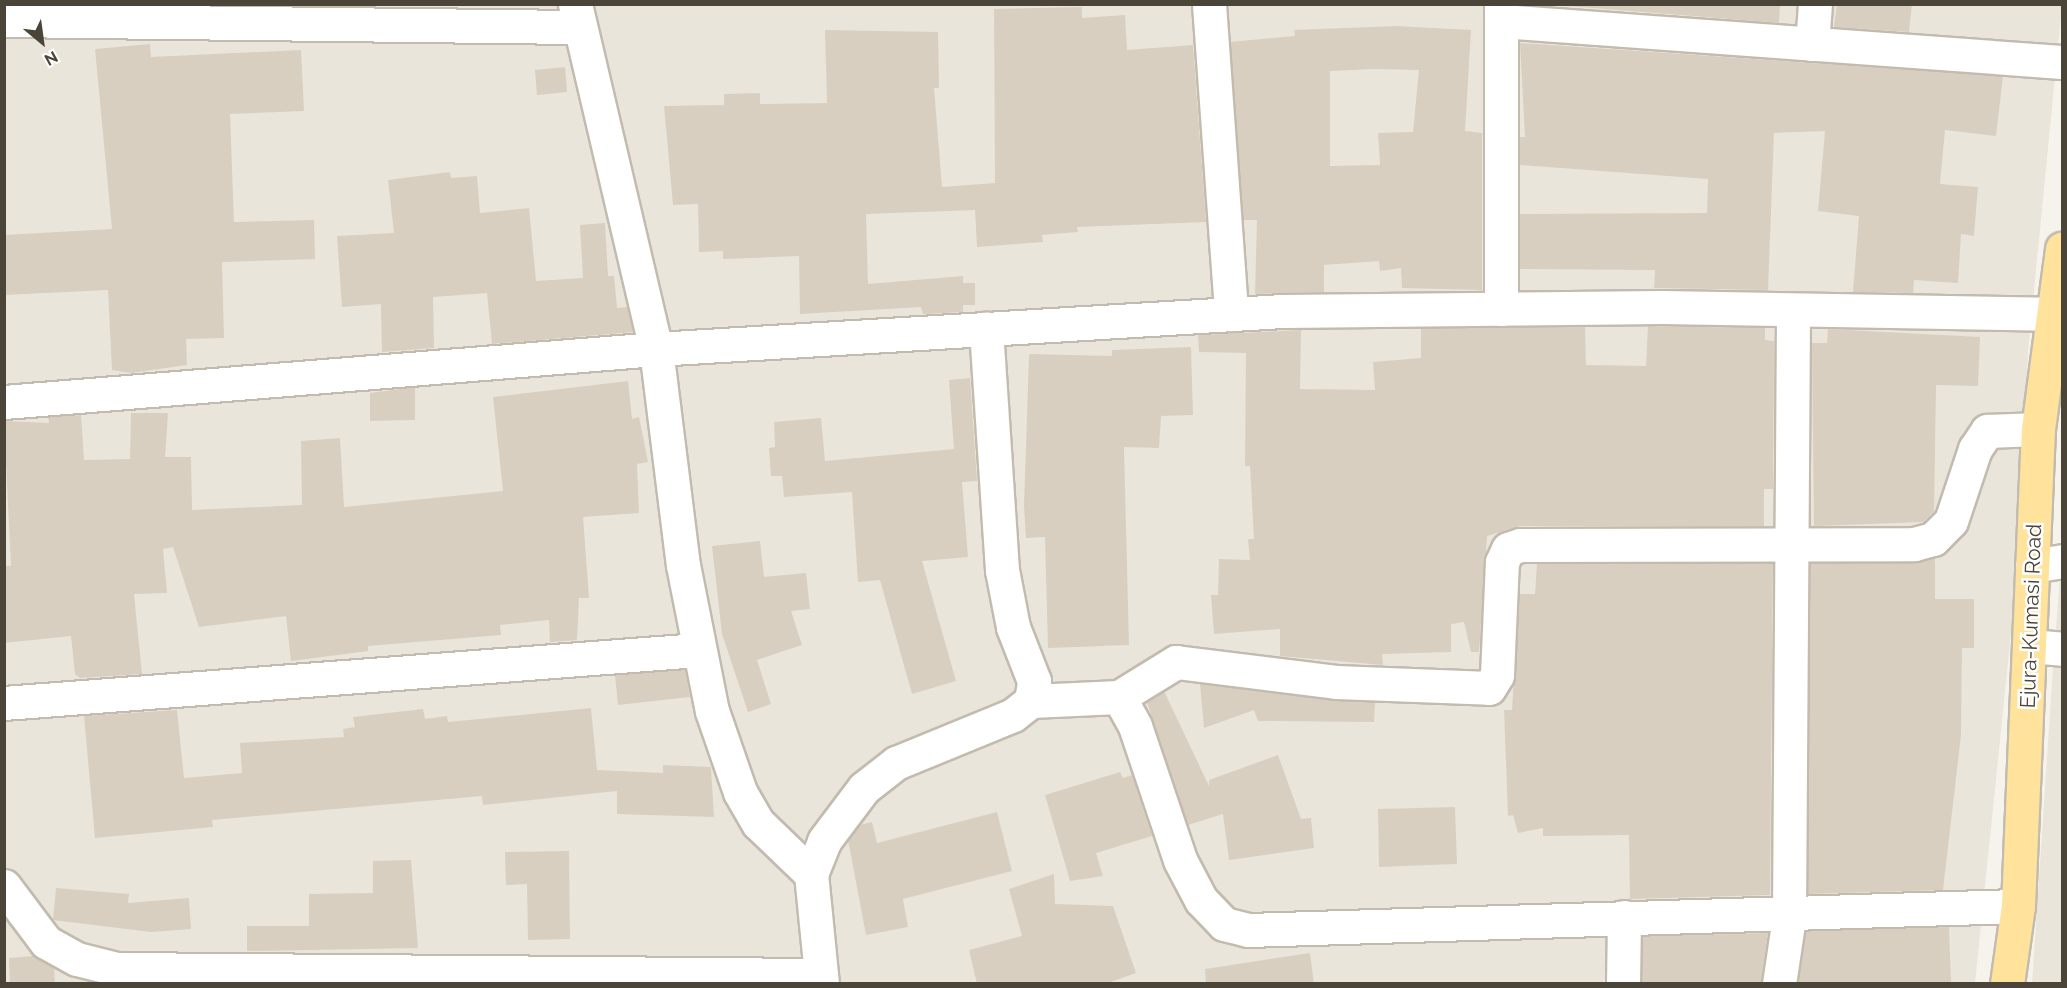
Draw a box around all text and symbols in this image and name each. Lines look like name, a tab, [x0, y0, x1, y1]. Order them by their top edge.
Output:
north arrow	[12, 12, 72, 72]
text: N	[41, 47, 61, 69]
street label: Ejura-Kumasi Road	[2015, 523, 2047, 709]

